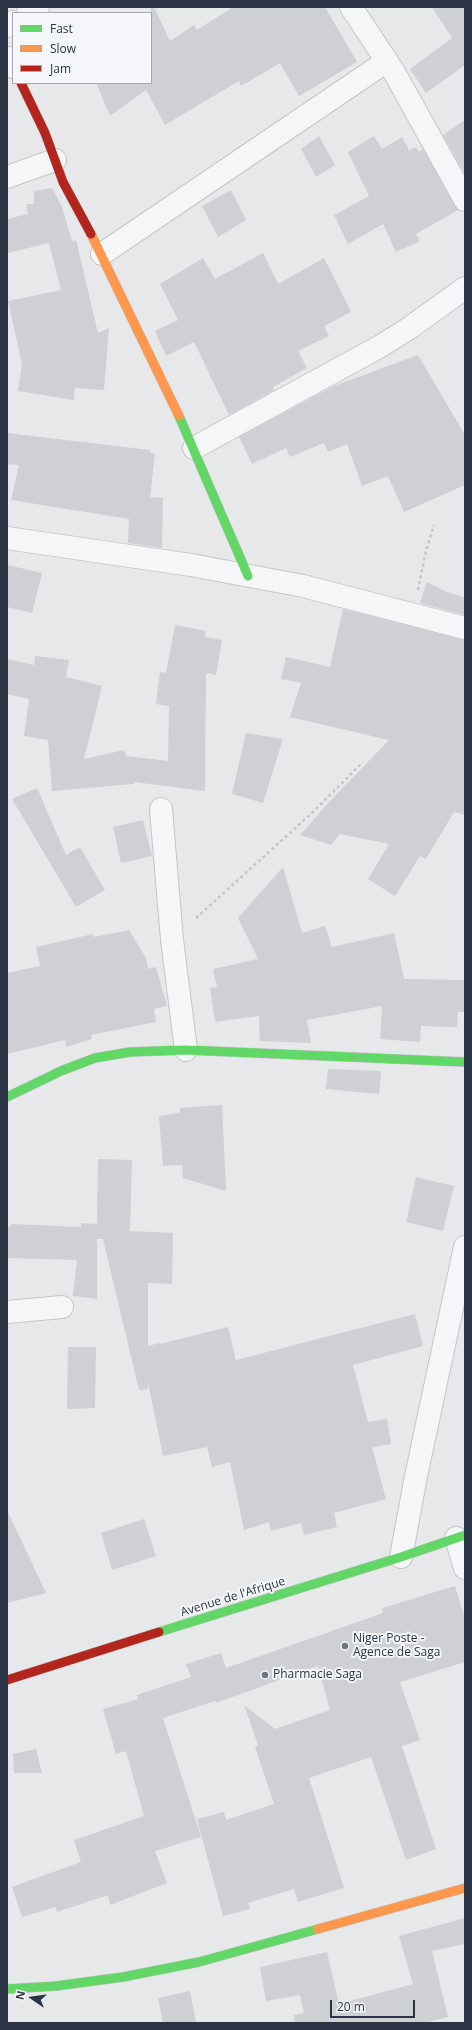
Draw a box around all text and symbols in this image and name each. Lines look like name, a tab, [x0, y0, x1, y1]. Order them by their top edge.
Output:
legend	[12, 12, 152, 84]
text: Fast	[50, 20, 73, 37]
text: Slow	[50, 40, 76, 57]
text: Jam	[50, 60, 71, 77]
street label: Avenue de l'Afrique	[179, 1574, 287, 1620]
place label: Niger Poste - Agence de Saga	[353, 1632, 440, 1660]
marker: Niger Poste - Agence de Saga	[340, 1641, 350, 1651]
place label: Pharmacie Saga	[273, 1668, 362, 1682]
marker: Pharmacie Saga	[260, 1670, 270, 1680]
north arrow	[12, 1978, 52, 2018]
text: N	[12, 1989, 28, 2001]
scale bar	[332, 1992, 417, 2018]
text: 20 m	[337, 1998, 365, 2015]

